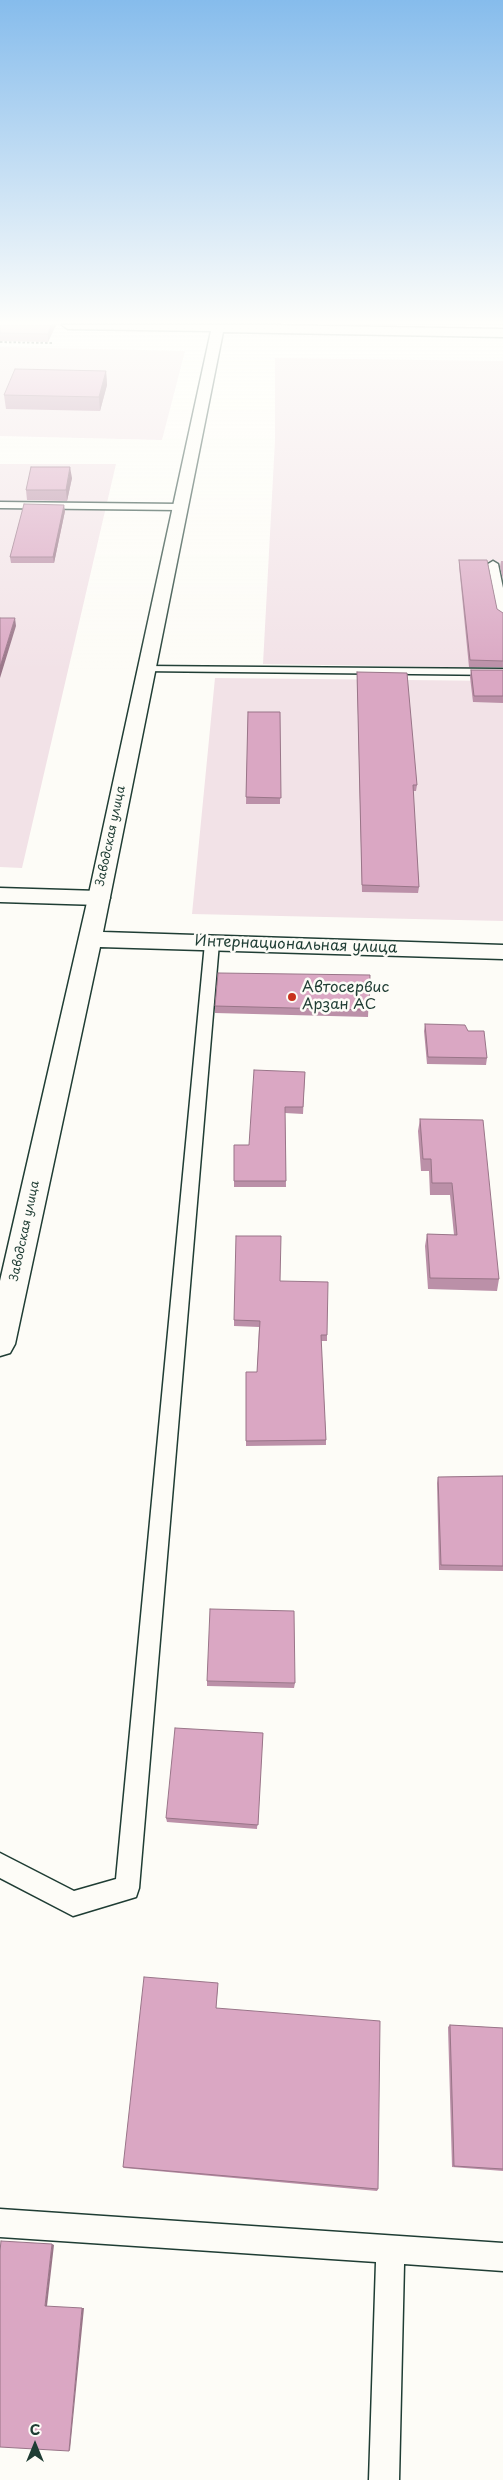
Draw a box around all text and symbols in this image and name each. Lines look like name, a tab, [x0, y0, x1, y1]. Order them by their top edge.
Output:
street label: Заводская улица	[93, 785, 129, 887]
street label: Интернациональная улица	[194, 932, 398, 958]
place label: Автосервис Арзан АС	[302, 979, 389, 1014]
marker: Автосервис Арзан АС	[286, 991, 298, 1003]
street label: Заводская улица	[7, 1180, 43, 1282]
text: С	[30, 2419, 40, 2440]
north arrow	[10, 2420, 60, 2470]

